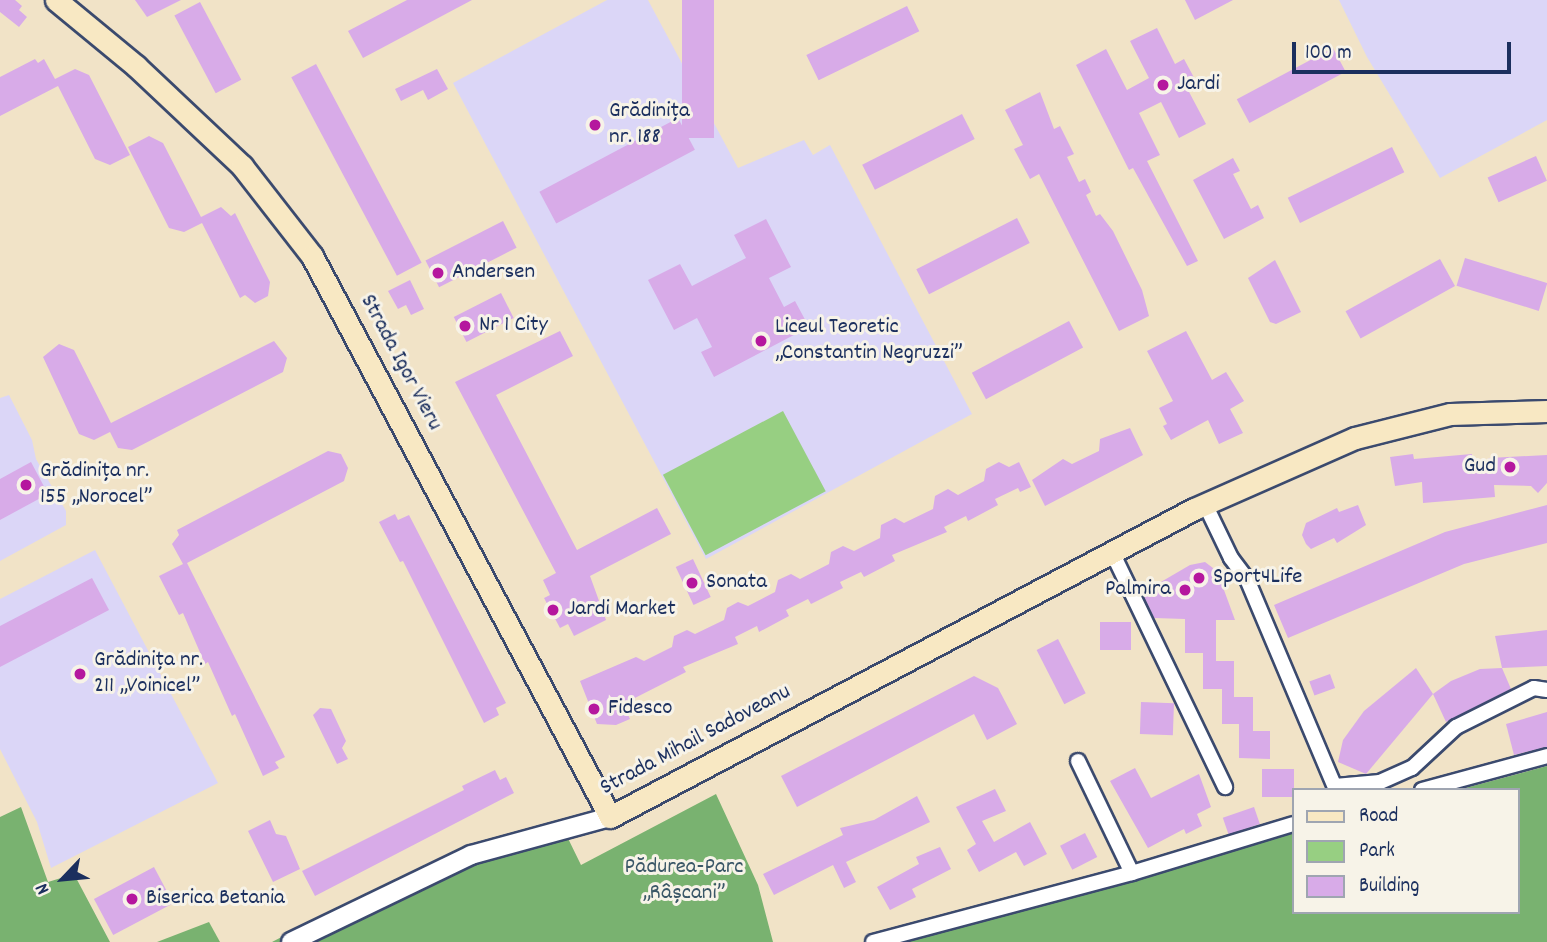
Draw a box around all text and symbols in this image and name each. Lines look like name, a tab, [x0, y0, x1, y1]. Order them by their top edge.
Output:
scale bar	[1295, 28, 1514, 72]
text: 100 m	[1305, 39, 1352, 69]
place label: Jardi	[1177, 71, 1220, 99]
marker: Jardi	[1155, 77, 1171, 93]
place label: Grădinița nr. 188	[609, 98, 690, 152]
marker: Grădinița nr. 188	[587, 117, 603, 133]
place label: Andersen	[452, 259, 535, 287]
marker: Andersen	[430, 265, 446, 281]
street label: Strada Igor Vieru	[353, 290, 447, 436]
place label: Nr 1 City	[479, 312, 548, 340]
place label: Liceul Teoretic „Constantin Negruzzi”	[775, 314, 963, 368]
marker: Nr 1 City	[457, 318, 473, 334]
marker: Liceul Teoretic „Constantin Negruzzi”	[753, 333, 769, 349]
place label: Gud	[1464, 453, 1496, 481]
place label: Grădinița nr. 155 „Norocel”	[40, 458, 152, 512]
marker: Gud	[1502, 459, 1518, 475]
marker: Grădinița nr. 155 „Norocel”	[18, 477, 34, 493]
place label: Sport4Life	[1213, 564, 1302, 592]
place label: Sonata	[706, 569, 767, 597]
marker: Sport4Life	[1191, 570, 1207, 586]
marker: Sonata	[684, 575, 700, 591]
place label: Palmira	[1105, 576, 1171, 604]
marker: Palmira	[1177, 582, 1193, 598]
place label: Jardi Market	[567, 596, 676, 624]
marker: Jardi Market	[545, 602, 561, 618]
place label: Grădinița nr. 211 „Voinicel”	[94, 647, 203, 701]
marker: Grădinița nr. 211 „Voinicel”	[72, 666, 88, 682]
street label: Strada Mihail Sadoveanu	[596, 679, 796, 803]
place label: Fidesco	[608, 695, 673, 723]
marker: Fidesco	[586, 701, 602, 717]
legend	[1292, 788, 1519, 914]
text: Road	[1359, 802, 1398, 832]
text: Park	[1359, 837, 1395, 867]
north arrow	[28, 844, 98, 914]
park label: Pădurea-Parc „Râșcani”	[625, 854, 743, 908]
text: Building	[1359, 872, 1419, 902]
text: N	[29, 878, 58, 899]
place label: Biserica Betania	[146, 885, 285, 913]
marker: Biserica Betania	[124, 891, 140, 907]

